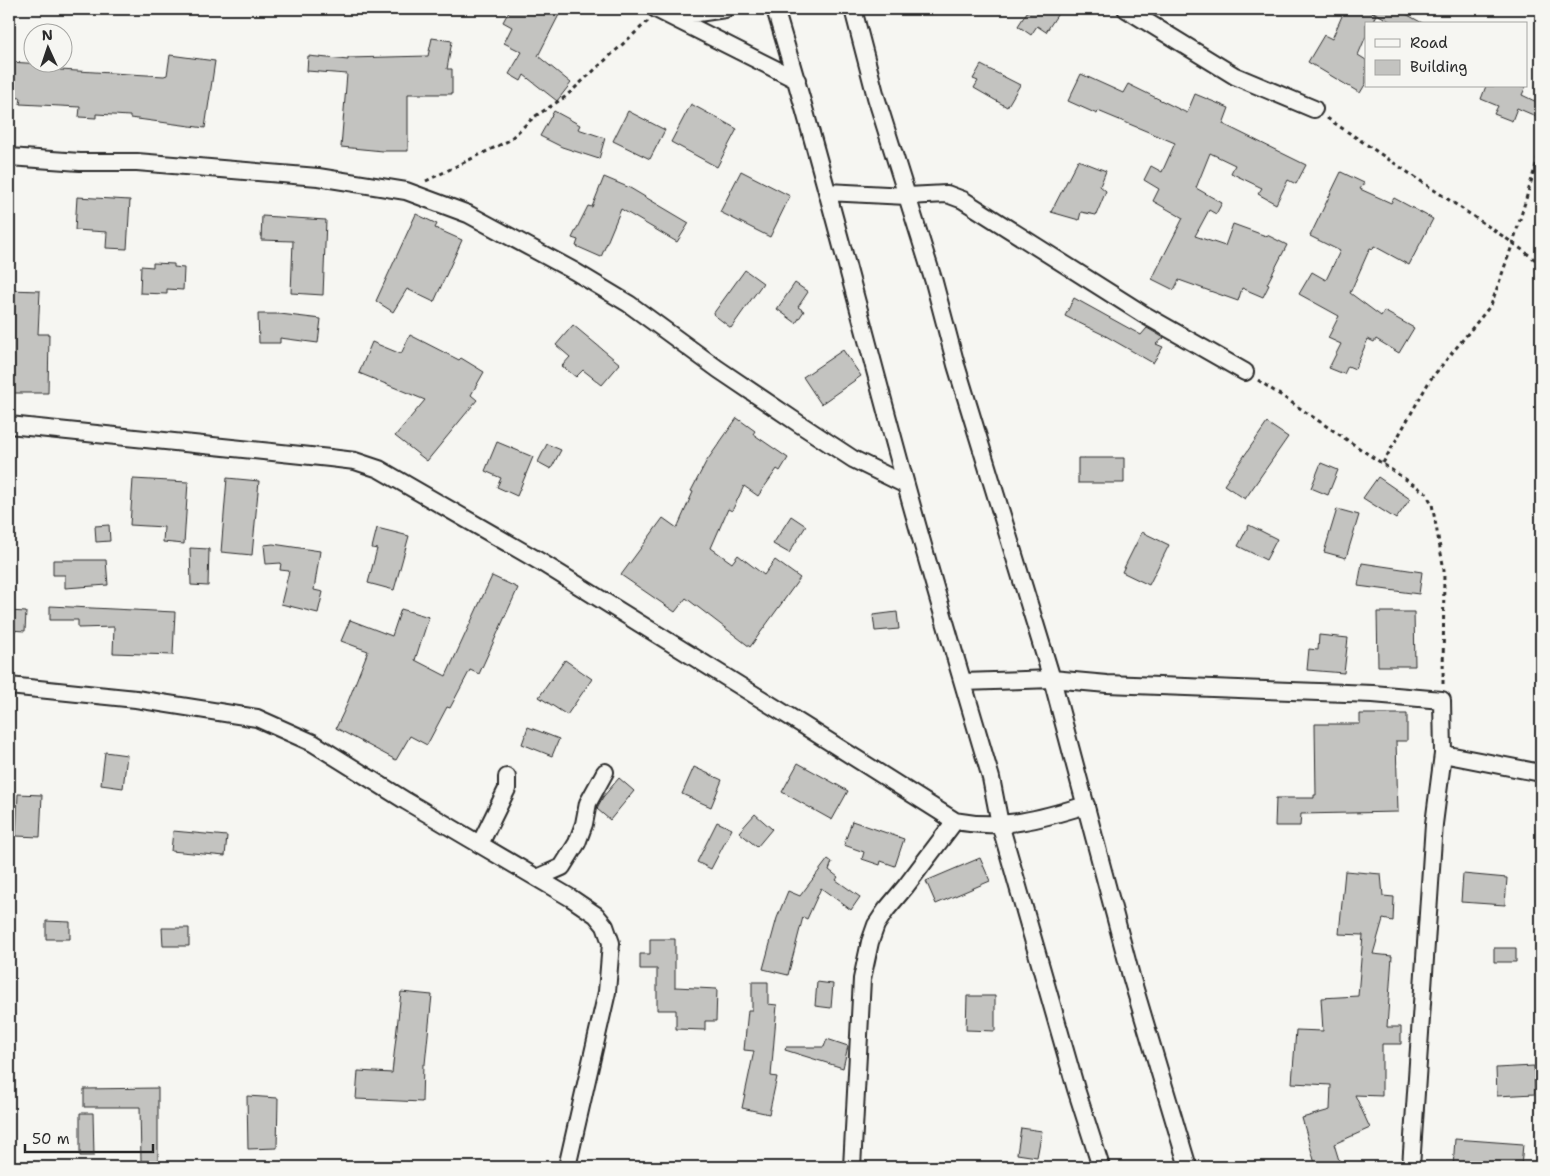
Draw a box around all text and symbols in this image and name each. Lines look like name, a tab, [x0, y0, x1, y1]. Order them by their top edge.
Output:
north arrow	[22, 22, 72, 72]
legend	[1365, 22, 1528, 88]
text: N	[41, 26, 53, 44]
text: Road	[1410, 33, 1448, 53]
text: Building	[1410, 57, 1467, 77]
scale bar	[25, 1121, 152, 1153]
text: 50 m	[32, 1129, 70, 1149]

